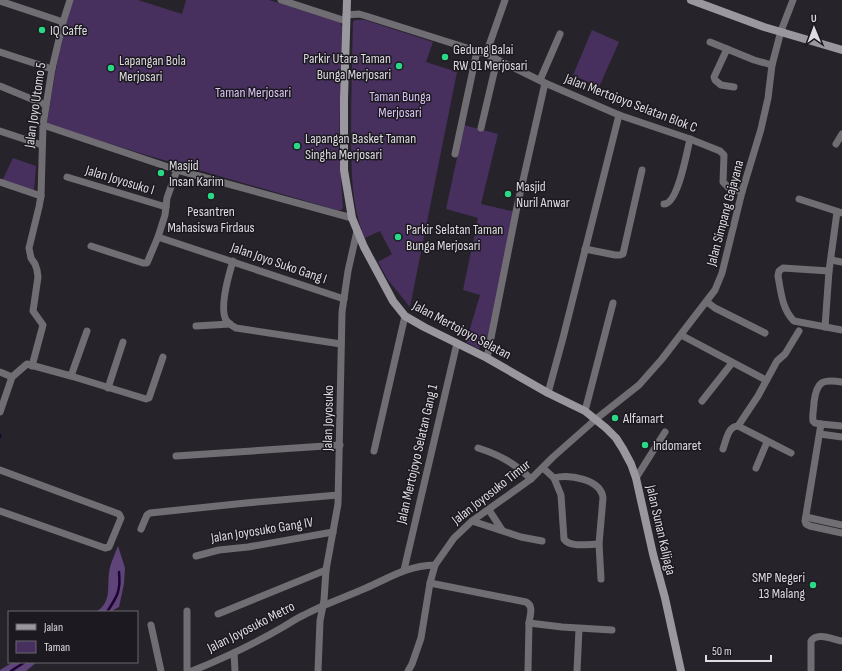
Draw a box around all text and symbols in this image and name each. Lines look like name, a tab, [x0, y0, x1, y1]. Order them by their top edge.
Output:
north arrow	[794, 8, 834, 48]
text: U	[811, 12, 817, 25]
place label: IQ Caffe	[50, 22, 87, 39]
marker: IQ Caffe	[37, 25, 47, 35]
place label: Gedung Balai RW 01 Merjosari	[453, 41, 527, 74]
place label: Parkir Utara Taman Bunga Merjosari	[303, 50, 391, 83]
place label: Lapangan Bola Merjosari	[119, 52, 186, 85]
marker: Gedung Balai RW 01 Merjosari	[440, 52, 450, 62]
street label: Jalan Joyo Utomo 5	[20, 61, 49, 150]
marker: Parkir Utara Taman Bunga Merjosari	[394, 61, 404, 71]
marker: Lapangan Bola Merjosari	[106, 63, 116, 73]
street label: Jalan Mertojoyo Selatan Blok C	[561, 70, 700, 136]
park label: Taman Merjosari	[215, 84, 291, 101]
park label: Taman Bunga Merjosari	[369, 88, 431, 121]
place label: Lapangan Basket Taman Singha Merjosari	[305, 130, 416, 163]
marker: Lapangan Basket Taman Singha Merjosari	[292, 141, 302, 151]
place label: Masjid Insan Karim	[169, 157, 224, 190]
street label: Jalan Simpang Gajayana	[702, 158, 747, 269]
street label: Jalan Joyosuko I	[83, 161, 156, 199]
marker: Masjid Insan Karim	[156, 168, 166, 178]
place label: Masjid Nuril Anwar	[516, 178, 570, 211]
marker: Masjid Nuril Anwar	[503, 189, 513, 199]
marker: Pesantren Mahasiswa Firdaus	[206, 191, 216, 201]
place label: Pesantren Mahasiswa Firdaus	[167, 203, 255, 236]
place label: Parkir Selatan Taman Bunga Merjosari	[406, 221, 503, 254]
marker: Parkir Selatan Taman Bunga Merjosari	[393, 232, 403, 242]
street label: Jalan Joyo Suko Gang I	[228, 238, 329, 287]
street label: Jalan Mertojoyo Selatan	[409, 296, 514, 363]
street label: Jalan Mertojoyo Selatan Gang 1	[392, 383, 441, 526]
street label: Jalan Joyosuko	[319, 385, 337, 452]
place label: Alfamart	[622, 410, 664, 427]
marker: Alfamart	[610, 413, 620, 423]
place label: Indomaret	[653, 437, 702, 454]
marker: Indomaret	[640, 440, 650, 450]
street label: Jalan Joyosuko Timur	[447, 456, 534, 529]
street label: Jalan Sunan Kalijaga	[642, 482, 680, 577]
street label: Jalan Joyosuko Gang IV	[209, 513, 315, 547]
place label: SMP Negeri 13 Malang	[752, 569, 805, 602]
marker: SMP Negeri 13 Malang	[808, 580, 818, 590]
street label: Jalan Joyosuko Metro	[203, 598, 298, 657]
legend	[8, 611, 138, 663]
text: Jalan	[43, 620, 63, 635]
scale bar	[706, 637, 771, 663]
text: Taman	[44, 640, 70, 655]
text: 50 m	[712, 644, 732, 659]

